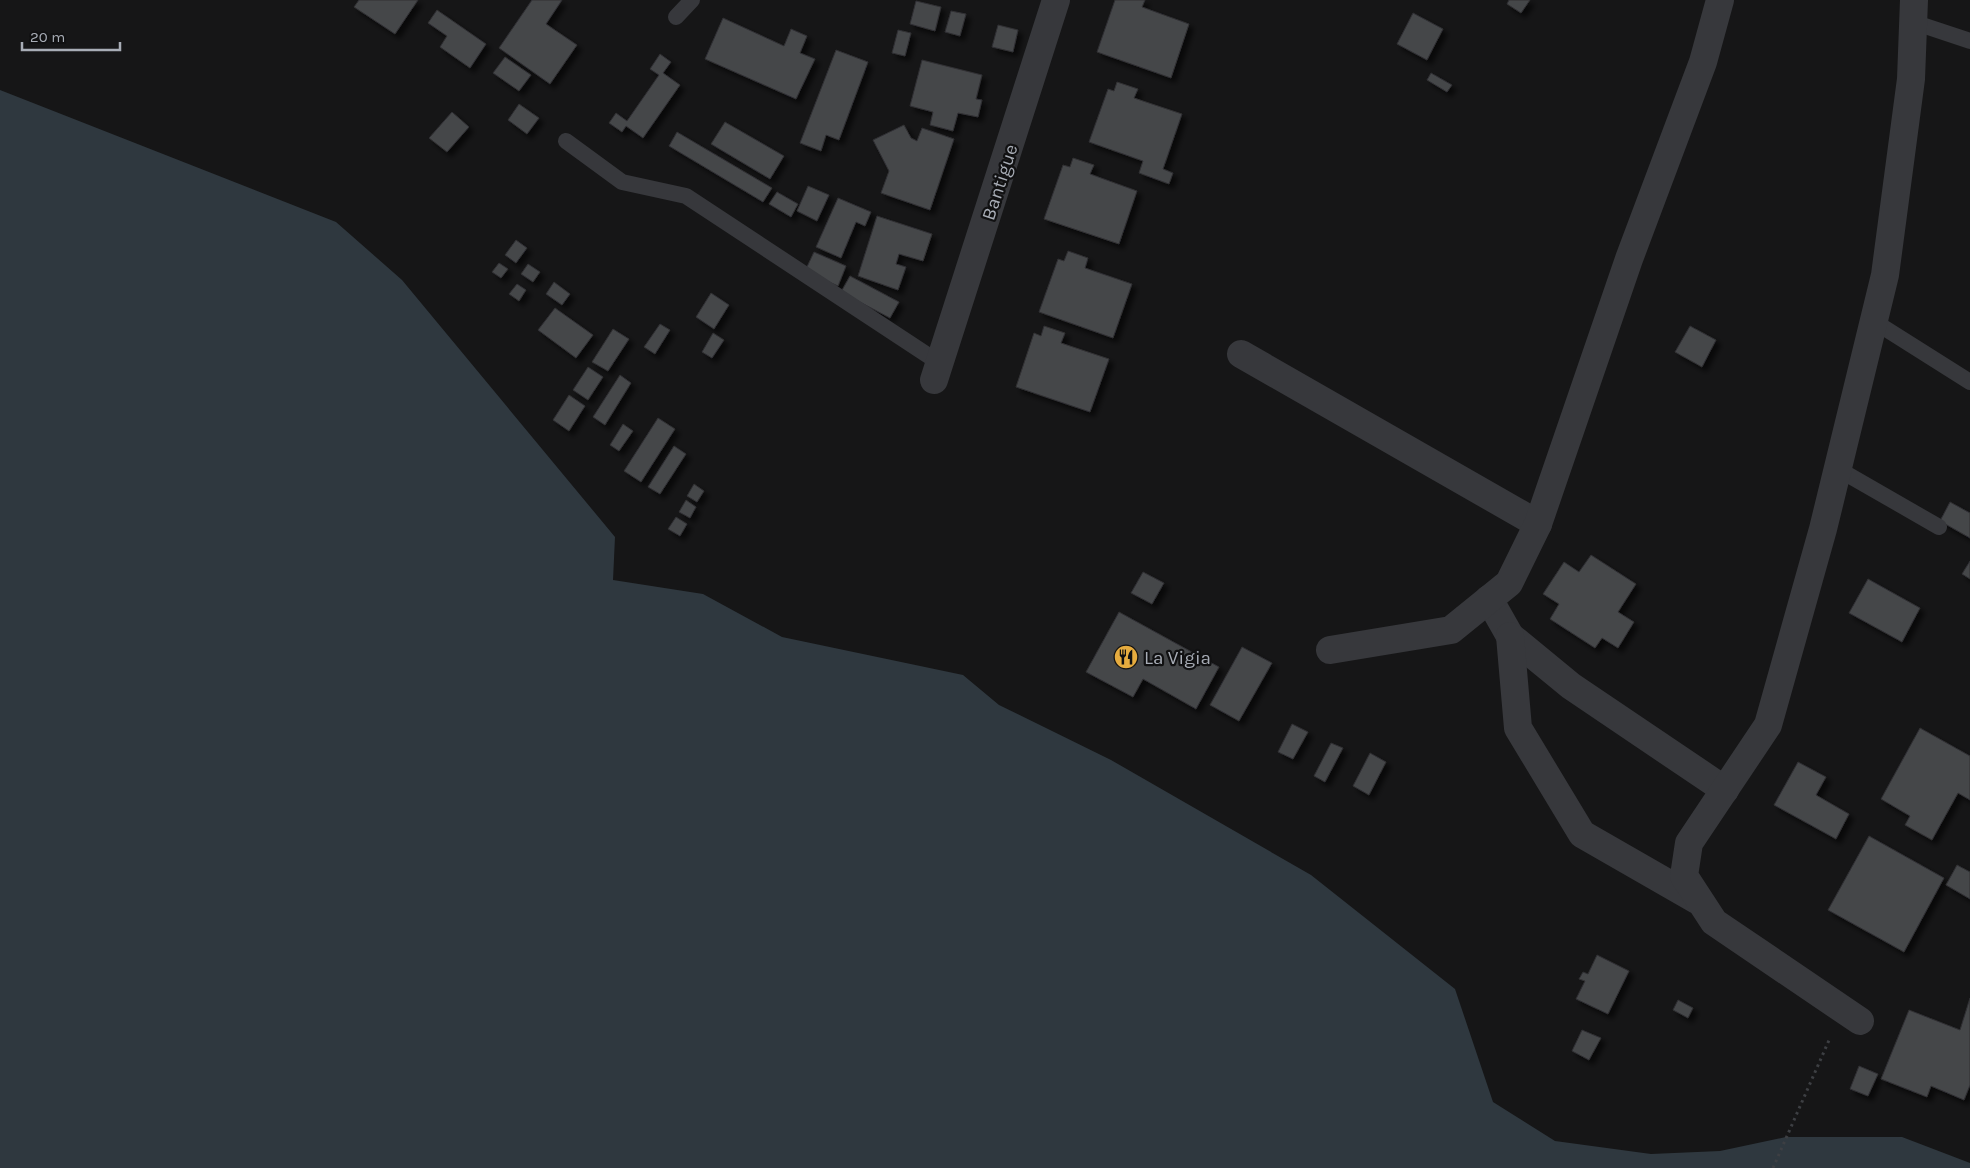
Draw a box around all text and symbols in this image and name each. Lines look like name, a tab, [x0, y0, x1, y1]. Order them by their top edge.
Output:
scale bar	[22, 20, 120, 52]
text: 20 m	[30, 28, 65, 46]
street label: Bantigue	[977, 142, 1023, 223]
restaurant icon: La Vigia	[1113, 644, 1139, 670]
place label: La Vigia	[1144, 647, 1211, 669]

